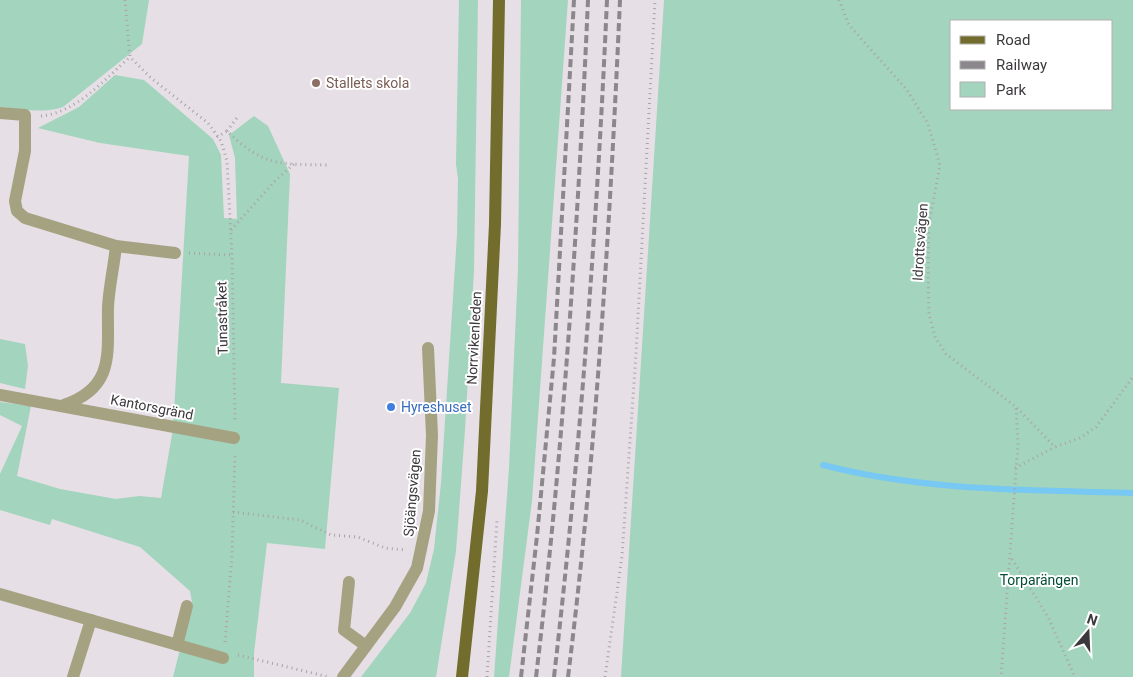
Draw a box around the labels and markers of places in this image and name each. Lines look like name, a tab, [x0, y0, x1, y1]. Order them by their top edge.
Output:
place label: Stallets skola	[326, 75, 409, 91]
marker: Stallets skola	[310, 77, 322, 89]
place label: Hyreshuset	[401, 399, 472, 415]
marker: Hyreshuset	[385, 401, 397, 413]

